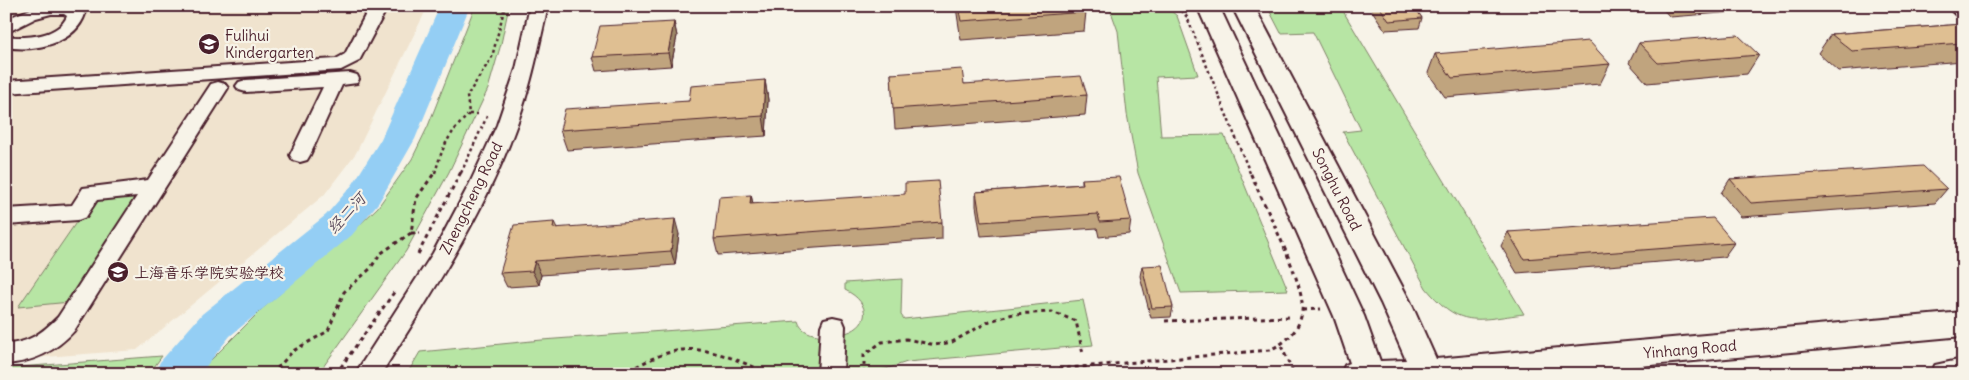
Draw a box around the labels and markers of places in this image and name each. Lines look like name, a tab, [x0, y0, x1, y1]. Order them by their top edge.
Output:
place label: Fulihui Kindergarten	[225, 26, 314, 62]
school or university icon: Fulihui Kindergarten	[197, 32, 221, 56]
school or university icon: 上海音乐学院实验学校	[106, 260, 130, 284]
place label: 上海音乐学院实验学校	[134, 263, 284, 282]

